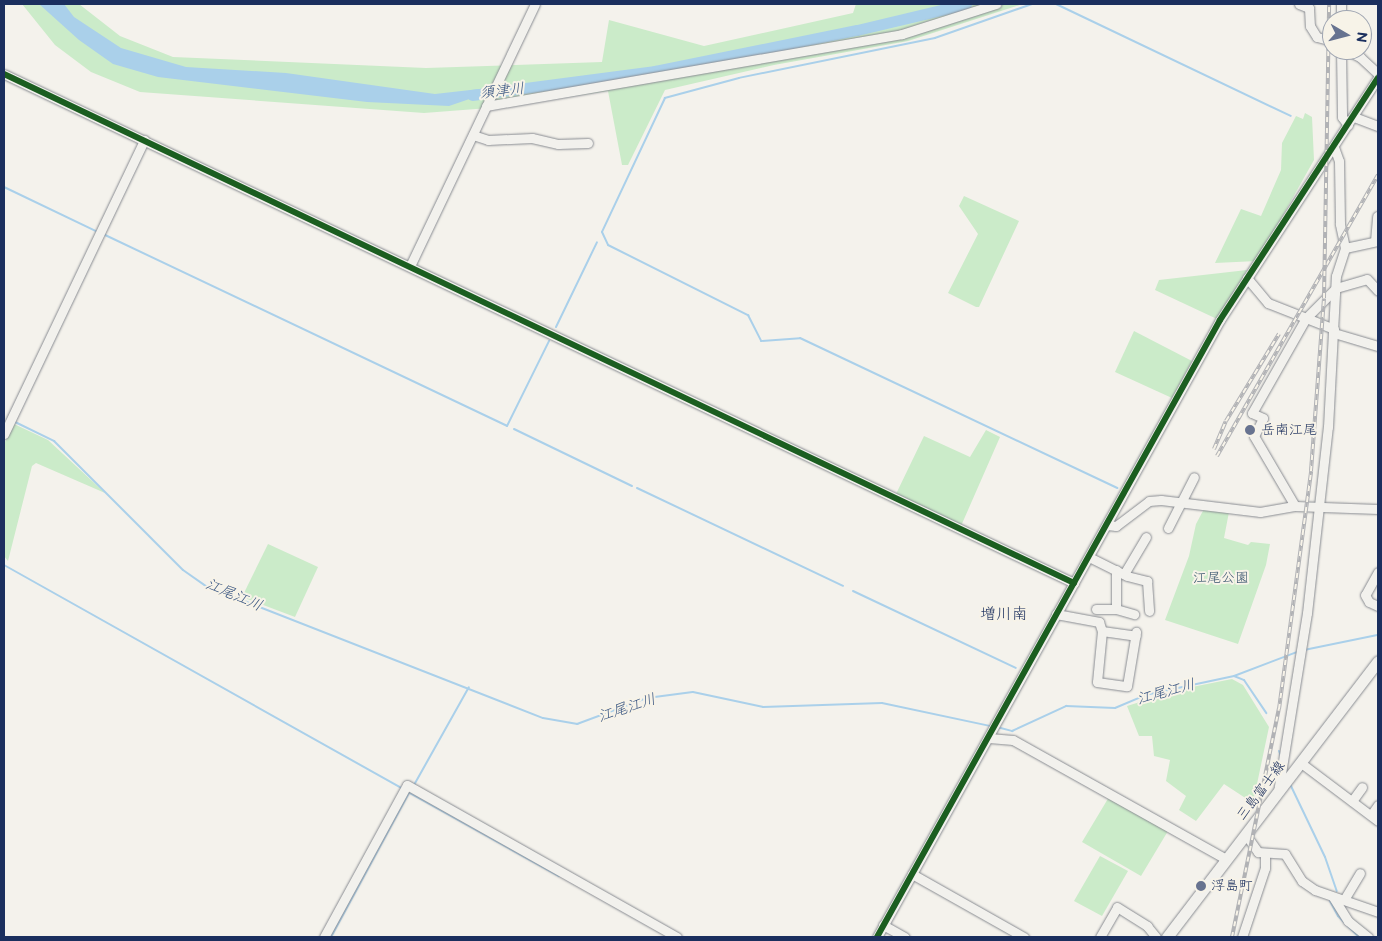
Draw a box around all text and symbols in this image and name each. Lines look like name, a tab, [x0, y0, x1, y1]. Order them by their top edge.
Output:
north arrow	[1322, 10, 1372, 60]
text: N	[1352, 31, 1371, 43]
water label: 須津川	[479, 79, 525, 103]
place label: 岳南江尾	[1261, 422, 1317, 438]
marker: 岳南江尾	[1243, 423, 1257, 437]
park label: 江尾公園	[1193, 570, 1249, 586]
water label: 江尾江川	[203, 575, 265, 615]
district label: 増川南	[980, 605, 1028, 625]
water label: 江尾江川	[1135, 676, 1197, 708]
water label: 江尾江川	[596, 690, 658, 726]
street label: 三島富士線	[1233, 758, 1289, 824]
place label: 浮島町	[1211, 878, 1253, 894]
marker: 浮島町	[1195, 880, 1207, 892]

